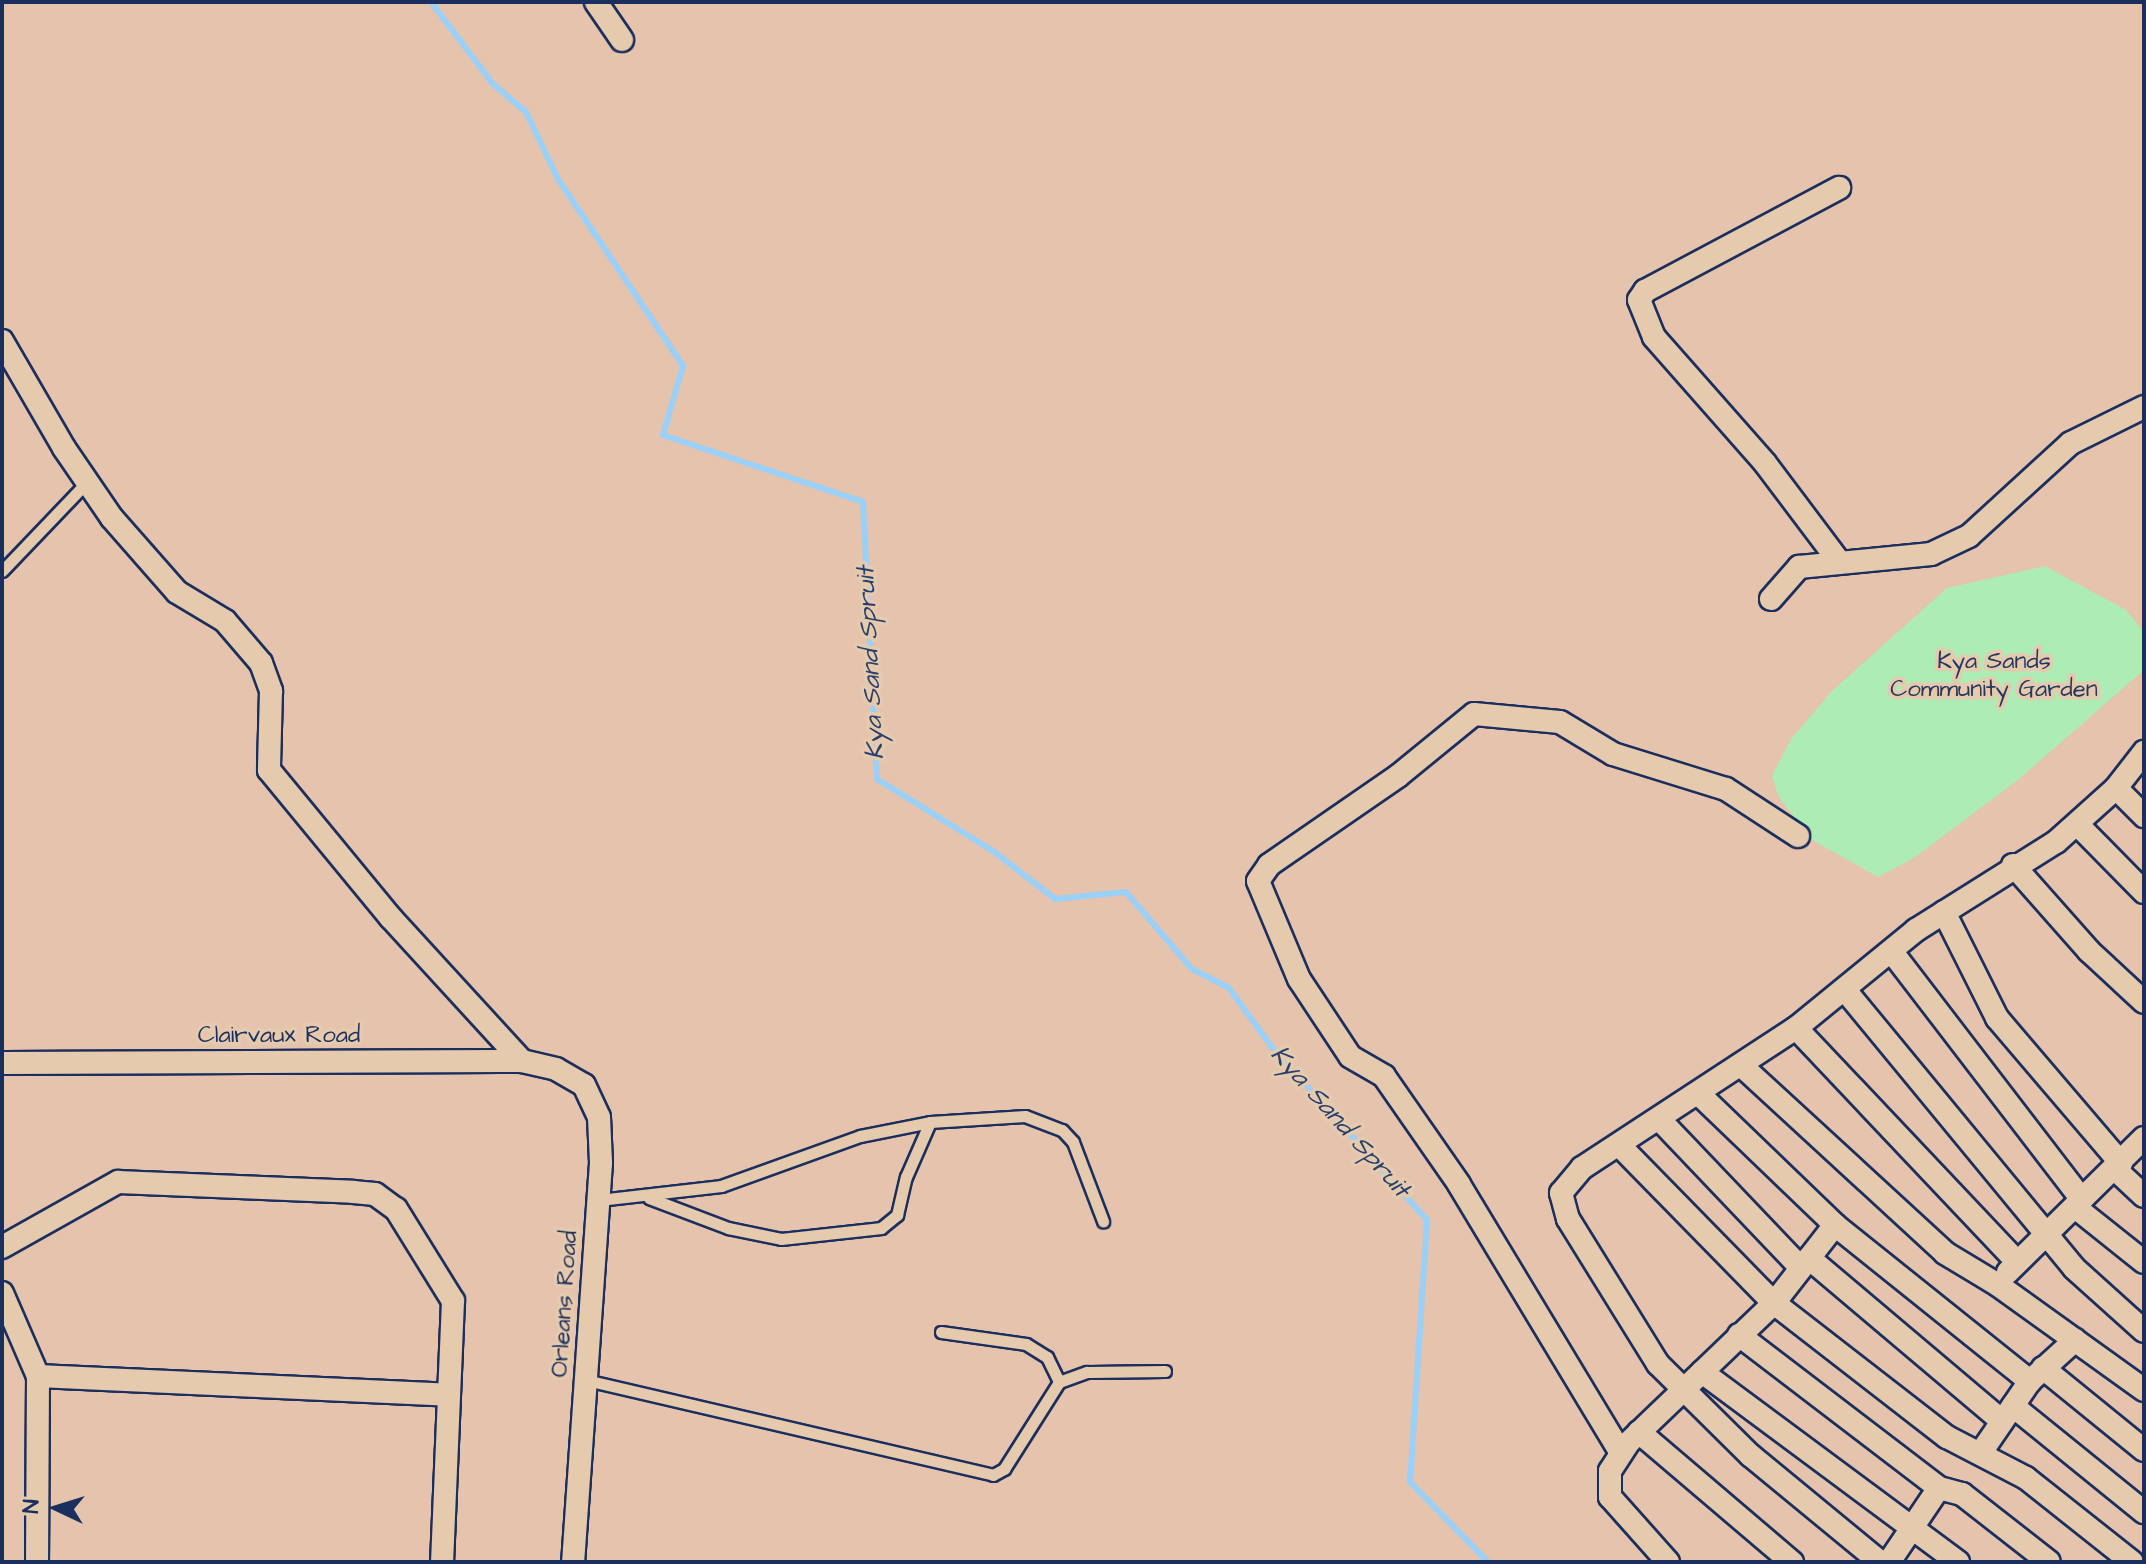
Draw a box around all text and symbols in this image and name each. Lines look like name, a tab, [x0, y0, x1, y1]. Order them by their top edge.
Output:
water label: Kya Sand Spruit	[850, 566, 892, 760]
park label: Kya Sands Community Garden	[1890, 648, 2098, 704]
street label: Clairvaux Road	[198, 1022, 360, 1050]
water label: Kya Sand Spruit	[1264, 1040, 1416, 1204]
street label: Orleans Road	[546, 1230, 584, 1378]
north arrow	[16, 1468, 96, 1548]
text: N	[16, 1498, 48, 1514]

